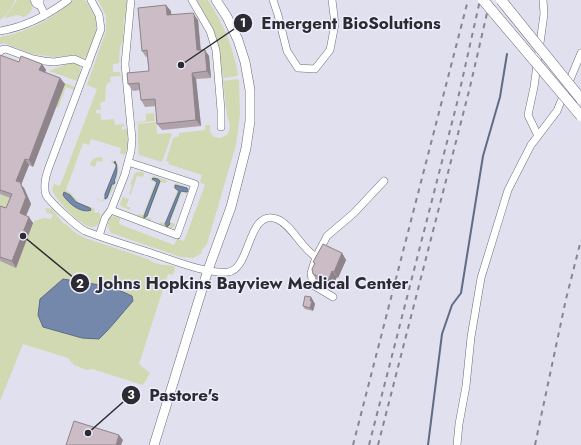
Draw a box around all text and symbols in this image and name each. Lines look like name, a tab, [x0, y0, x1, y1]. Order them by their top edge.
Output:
callout: Emergent BioSolutions	[233, 9, 449, 38]
text: Emergent BioSolutions	[261, 11, 441, 35]
text: 1	[240, 14, 246, 32]
callout: Johns Hopkins Bayview Medical Center	[70, 269, 417, 298]
text: Johns Hopkins Bayview Medical Center	[95, 271, 408, 295]
text: 2	[76, 275, 84, 293]
callout: Pastore's	[121, 381, 227, 410]
text: Pastore's	[149, 383, 219, 407]
text: 3	[127, 386, 135, 404]

